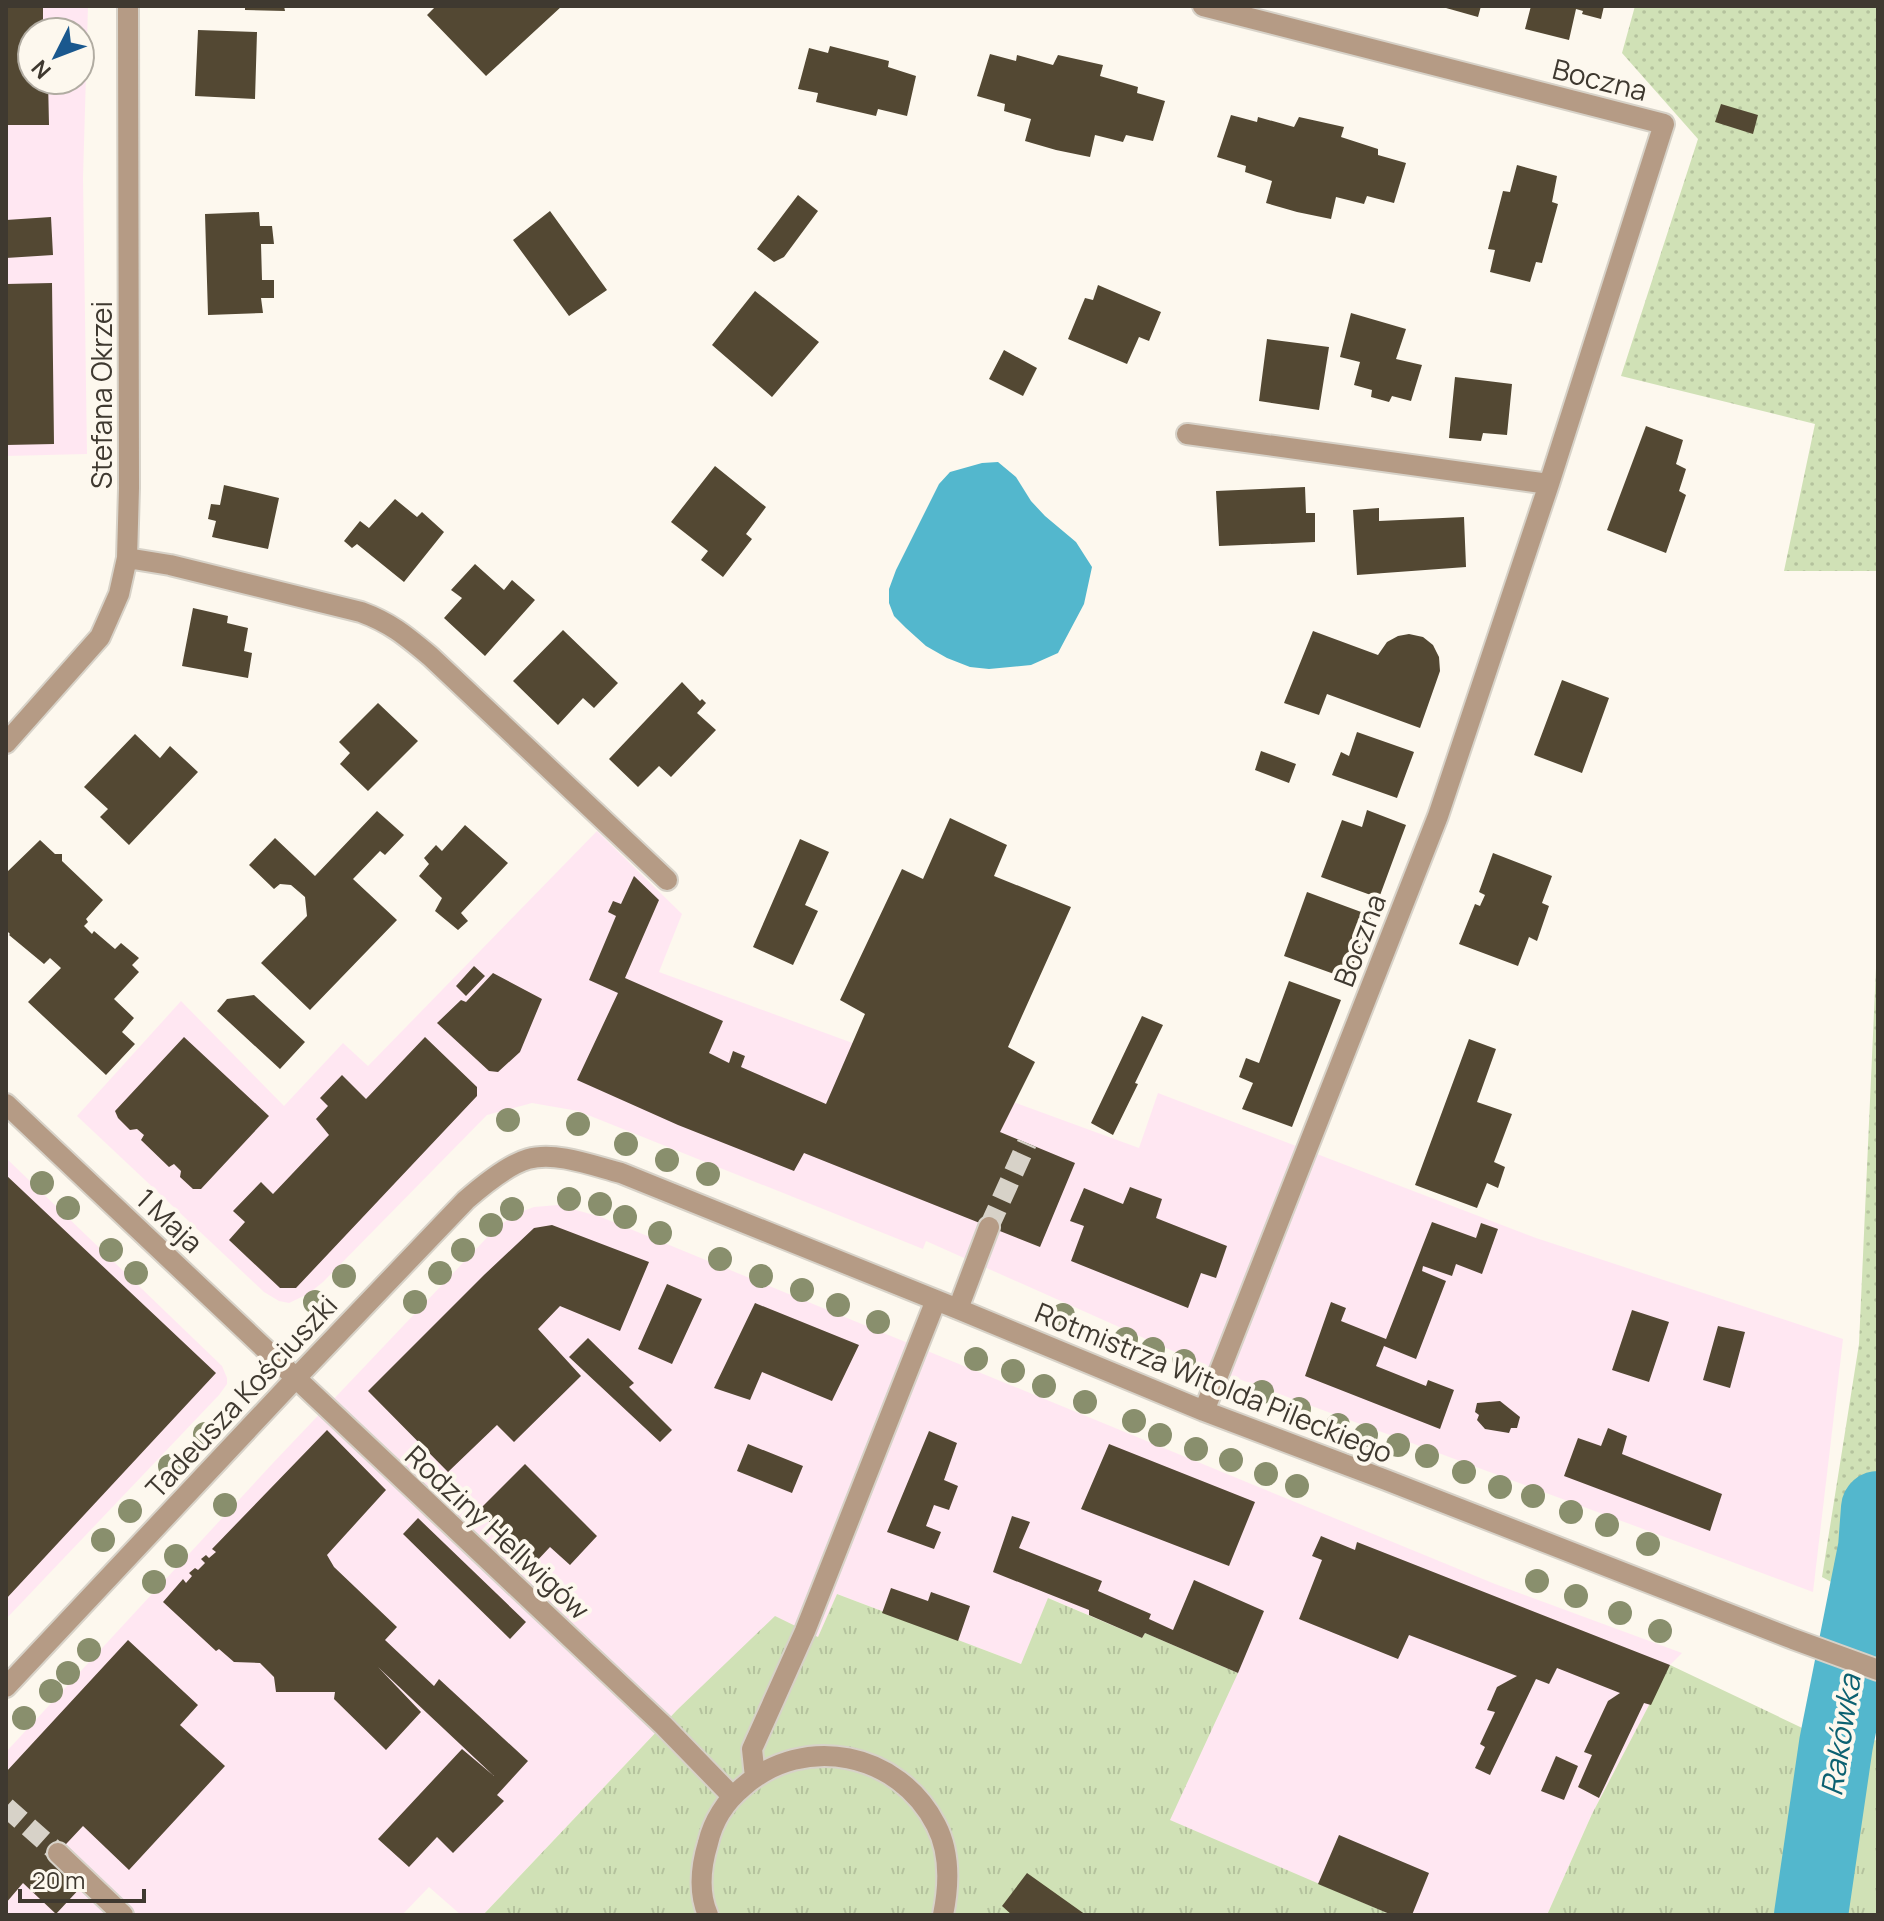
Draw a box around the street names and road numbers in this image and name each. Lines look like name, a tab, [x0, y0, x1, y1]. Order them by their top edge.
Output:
street label: Boczna	[1549, 49, 1651, 109]
street label: Stefana Okrzei	[82, 301, 120, 489]
street label: Boczna	[1324, 888, 1394, 992]
street label: 1 Maja	[128, 1179, 212, 1261]
street label: Tadeusza Kościuszki	[137, 1286, 345, 1506]
street label: Rotmistrza Witolda Pileckiego	[1030, 1293, 1398, 1471]
street label: Rodziny Hellwigów	[398, 1436, 598, 1628]

